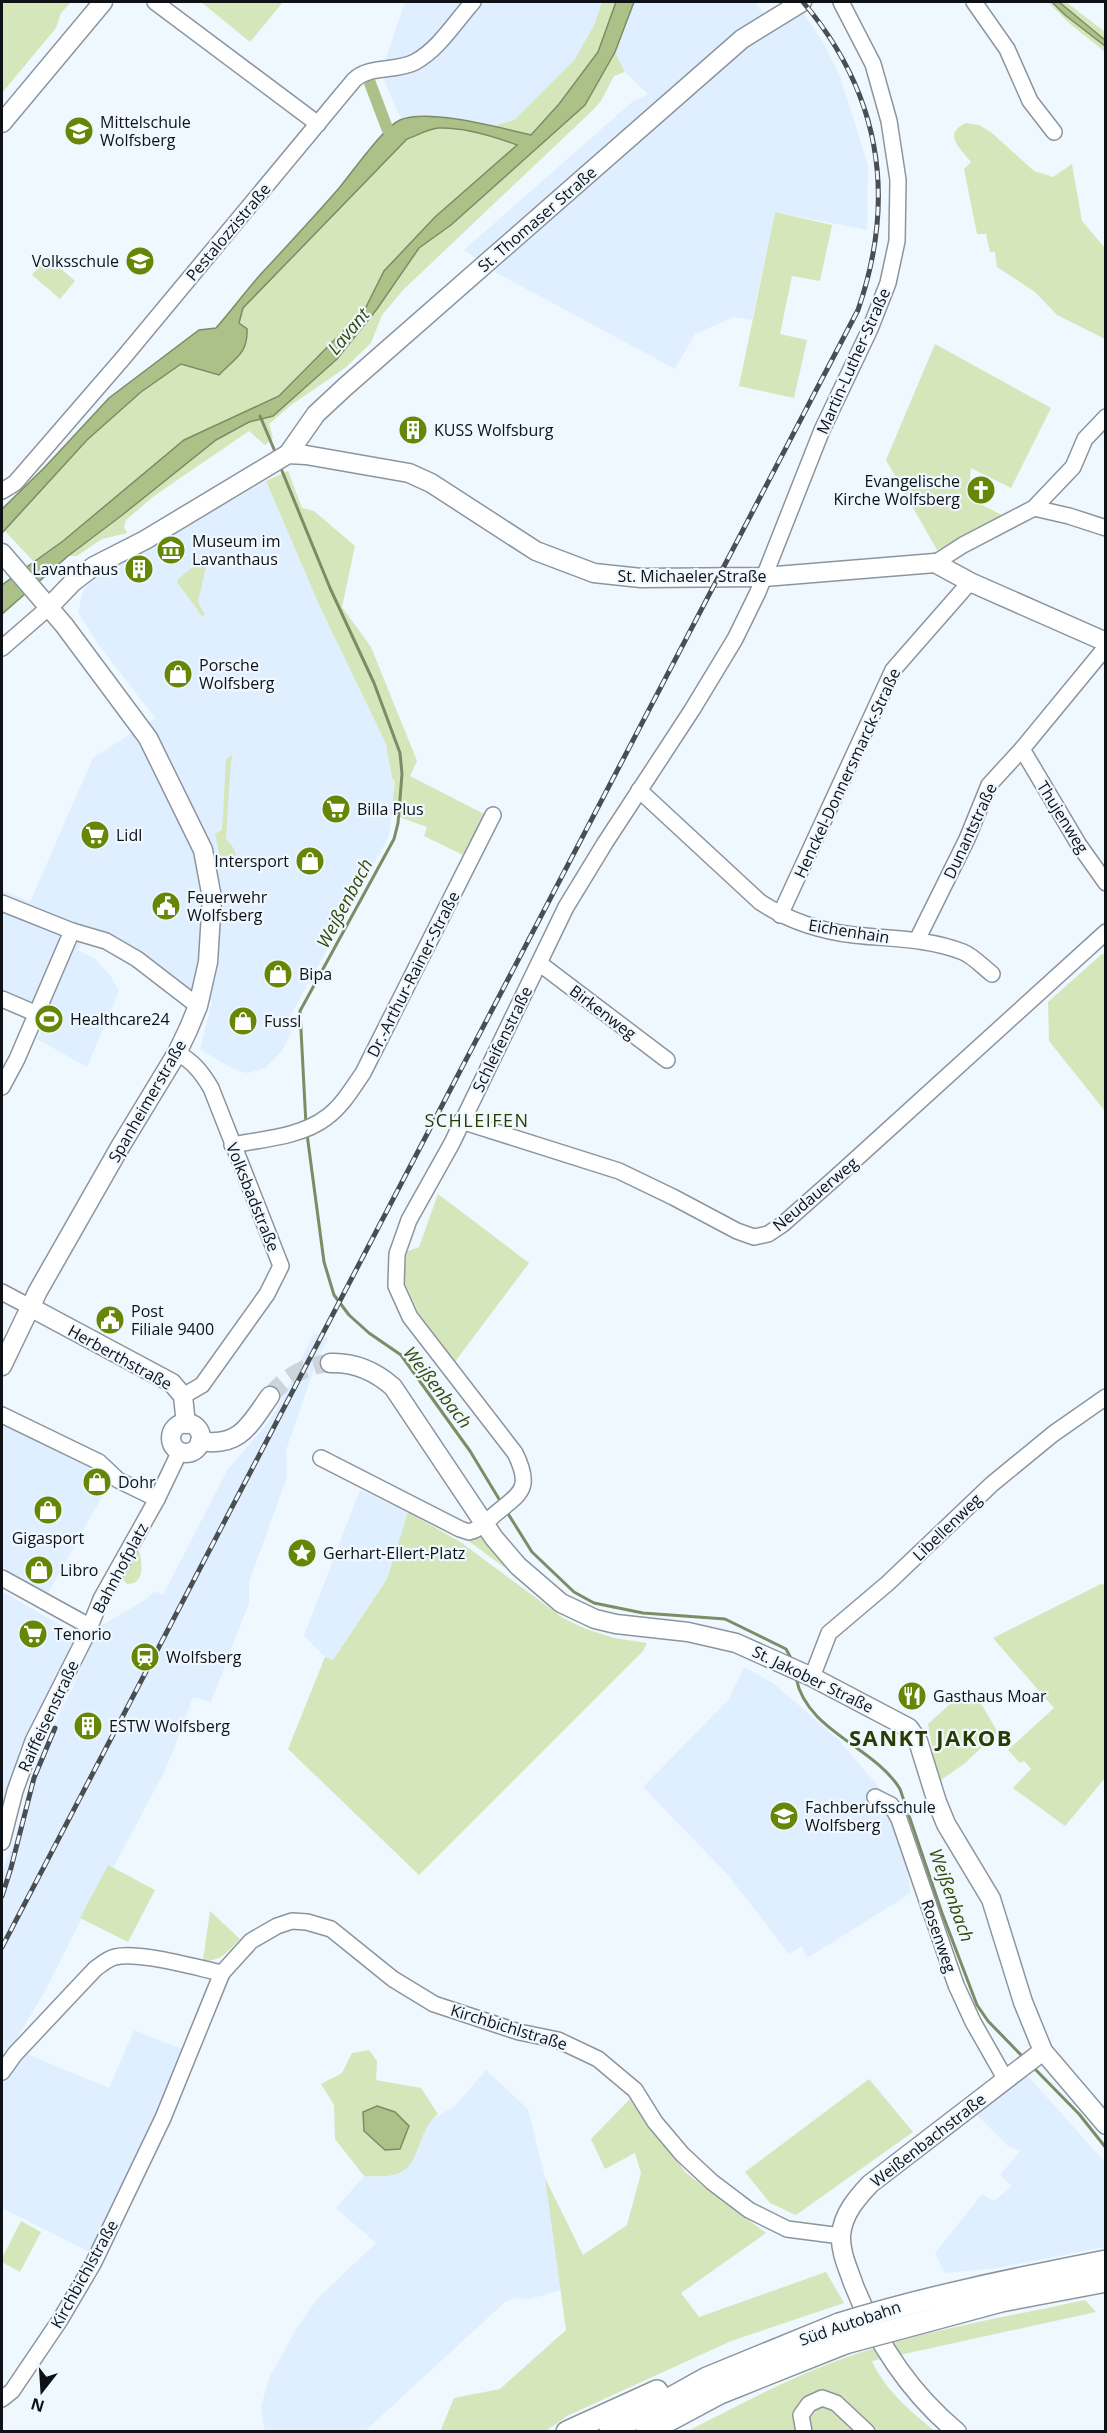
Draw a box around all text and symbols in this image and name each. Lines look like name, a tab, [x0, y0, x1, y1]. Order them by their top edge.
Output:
place label: Mittelschule Wolfsberg	[100, 111, 191, 151]
school or university icon: Mittelschule Wolfsberg	[63, 115, 95, 147]
street label: St. Thomaser Straße	[473, 161, 601, 277]
street label: Pestalozzistraße	[181, 178, 275, 286]
school or university icon: Volksschule	[124, 245, 156, 277]
place label: Volksschule	[32, 250, 119, 272]
street label: Martin-Luther-Straße	[811, 284, 895, 438]
water label: Lavant	[322, 302, 375, 359]
building icon: KUSS Wolfsburg	[397, 414, 429, 446]
place label: KUSS Wolfsburg	[434, 419, 554, 441]
place label: Evangelische Kirche Wolfsberg	[834, 470, 960, 510]
church icon: Evangelische Kirche Wolfsberg	[965, 474, 997, 506]
place label: Museum im Lavanthaus	[192, 530, 280, 570]
museum icon: Museum im Lavanthaus	[155, 534, 187, 566]
building icon: Lavanthaus	[123, 553, 155, 585]
place label: Lavanthaus	[32, 558, 118, 580]
street label: St. Michaeler Straße	[617, 565, 767, 587]
place label: Porsche Wolfsberg	[199, 654, 275, 694]
shop icon: Porsche Wolfsberg	[162, 658, 194, 690]
street label: Henckel-Donnersmarck-Straße	[789, 664, 905, 881]
street label: Thujenweg	[1032, 777, 1094, 858]
street label: Dunantstraße	[938, 780, 1002, 882]
supermarket icon: Billa Plus	[320, 793, 352, 825]
place label: Billa Plus	[357, 798, 424, 820]
supermarket icon: Lidl	[79, 819, 111, 851]
place label: Lidl	[116, 824, 142, 846]
shop icon: Intersport	[294, 845, 326, 877]
place label: Intersport	[214, 850, 289, 872]
water label: Weißenbach	[310, 854, 378, 952]
place label: Feuerwehr Wolfsberg	[187, 886, 268, 926]
street label: Dr.-Arthur-Rainer-Straße	[362, 887, 464, 1061]
public building icon: Feuerwehr Wolfsberg	[150, 890, 182, 922]
street label: Eichenhain	[807, 914, 891, 948]
shop icon: Bipa	[262, 958, 294, 990]
place label: Bipa	[299, 963, 332, 985]
street label: Birkenweg	[565, 980, 641, 1045]
street label: Schleifenstraße	[467, 982, 537, 1096]
sports icon: Healthcare24	[33, 1003, 65, 1035]
shop icon: Fussl	[227, 1005, 259, 1037]
place label: Healthcare24	[70, 1008, 170, 1030]
place label: Fussl	[264, 1010, 301, 1032]
street label: Spanheimerstraße	[103, 1036, 191, 1166]
district label: SCHLEIFEN	[424, 1108, 530, 1132]
street label: Volksbadstraße	[221, 1139, 285, 1255]
street label: Neudauerweg	[768, 1152, 862, 1236]
place label: Post Filiale 9400	[131, 1300, 214, 1340]
public building icon: Post Filiale 9400	[94, 1304, 126, 1336]
street label: Herberthstraße	[64, 1319, 176, 1395]
water label: Weißenbach	[398, 1341, 478, 1433]
shop icon: Dohr	[81, 1466, 113, 1498]
place label: Dohr	[118, 1471, 156, 1493]
street label: Libellenweg	[908, 1488, 987, 1566]
shop icon: Gigasport	[32, 1494, 64, 1526]
street label: Bahnhofplatz	[87, 1519, 153, 1617]
place label: Gigasport	[12, 1527, 85, 1549]
place icon: Gerhart-Ellert-Platz	[286, 1537, 318, 1569]
place label: Gerhart-Ellert-Platz	[323, 1542, 465, 1564]
shop icon: Libro	[23, 1554, 55, 1586]
place label: Libro	[60, 1559, 98, 1581]
supermarket icon: Tenorio	[17, 1618, 49, 1650]
place label: Tenorio	[54, 1623, 111, 1645]
street label: St. Jakober Straße	[749, 1640, 877, 1718]
station icon: Wolfsberg	[129, 1641, 161, 1673]
place label: Wolfsberg	[166, 1646, 242, 1668]
street label: Raiffeisenstraße	[13, 1657, 83, 1775]
restaurant icon: Gasthaus Moar	[896, 1680, 928, 1712]
place label: Gasthaus Moar	[933, 1685, 1047, 1707]
building icon: ESTW Wolfsberg	[72, 1710, 104, 1742]
place label: ESTW Wolfsberg	[109, 1715, 230, 1737]
district label: SANKT JAKOB	[849, 1722, 1013, 1752]
place label: Fachberufsschule Wolfsberg	[805, 1796, 936, 1836]
school or university icon: Fachberufsschule Wolfsberg	[768, 1800, 800, 1832]
water label: Weißenbach	[924, 1845, 980, 1945]
street label: Rosenweg	[916, 1896, 962, 1976]
street label: Kirchbichlstraße	[448, 1999, 570, 2055]
street label: Weißenbachstraße	[866, 2088, 990, 2192]
street label: Kirchbichlstraße	[45, 2216, 123, 2332]
street label: Süd Autobahn	[796, 2295, 904, 2351]
north arrow	[12, 2361, 72, 2421]
text: N	[28, 2393, 47, 2418]

